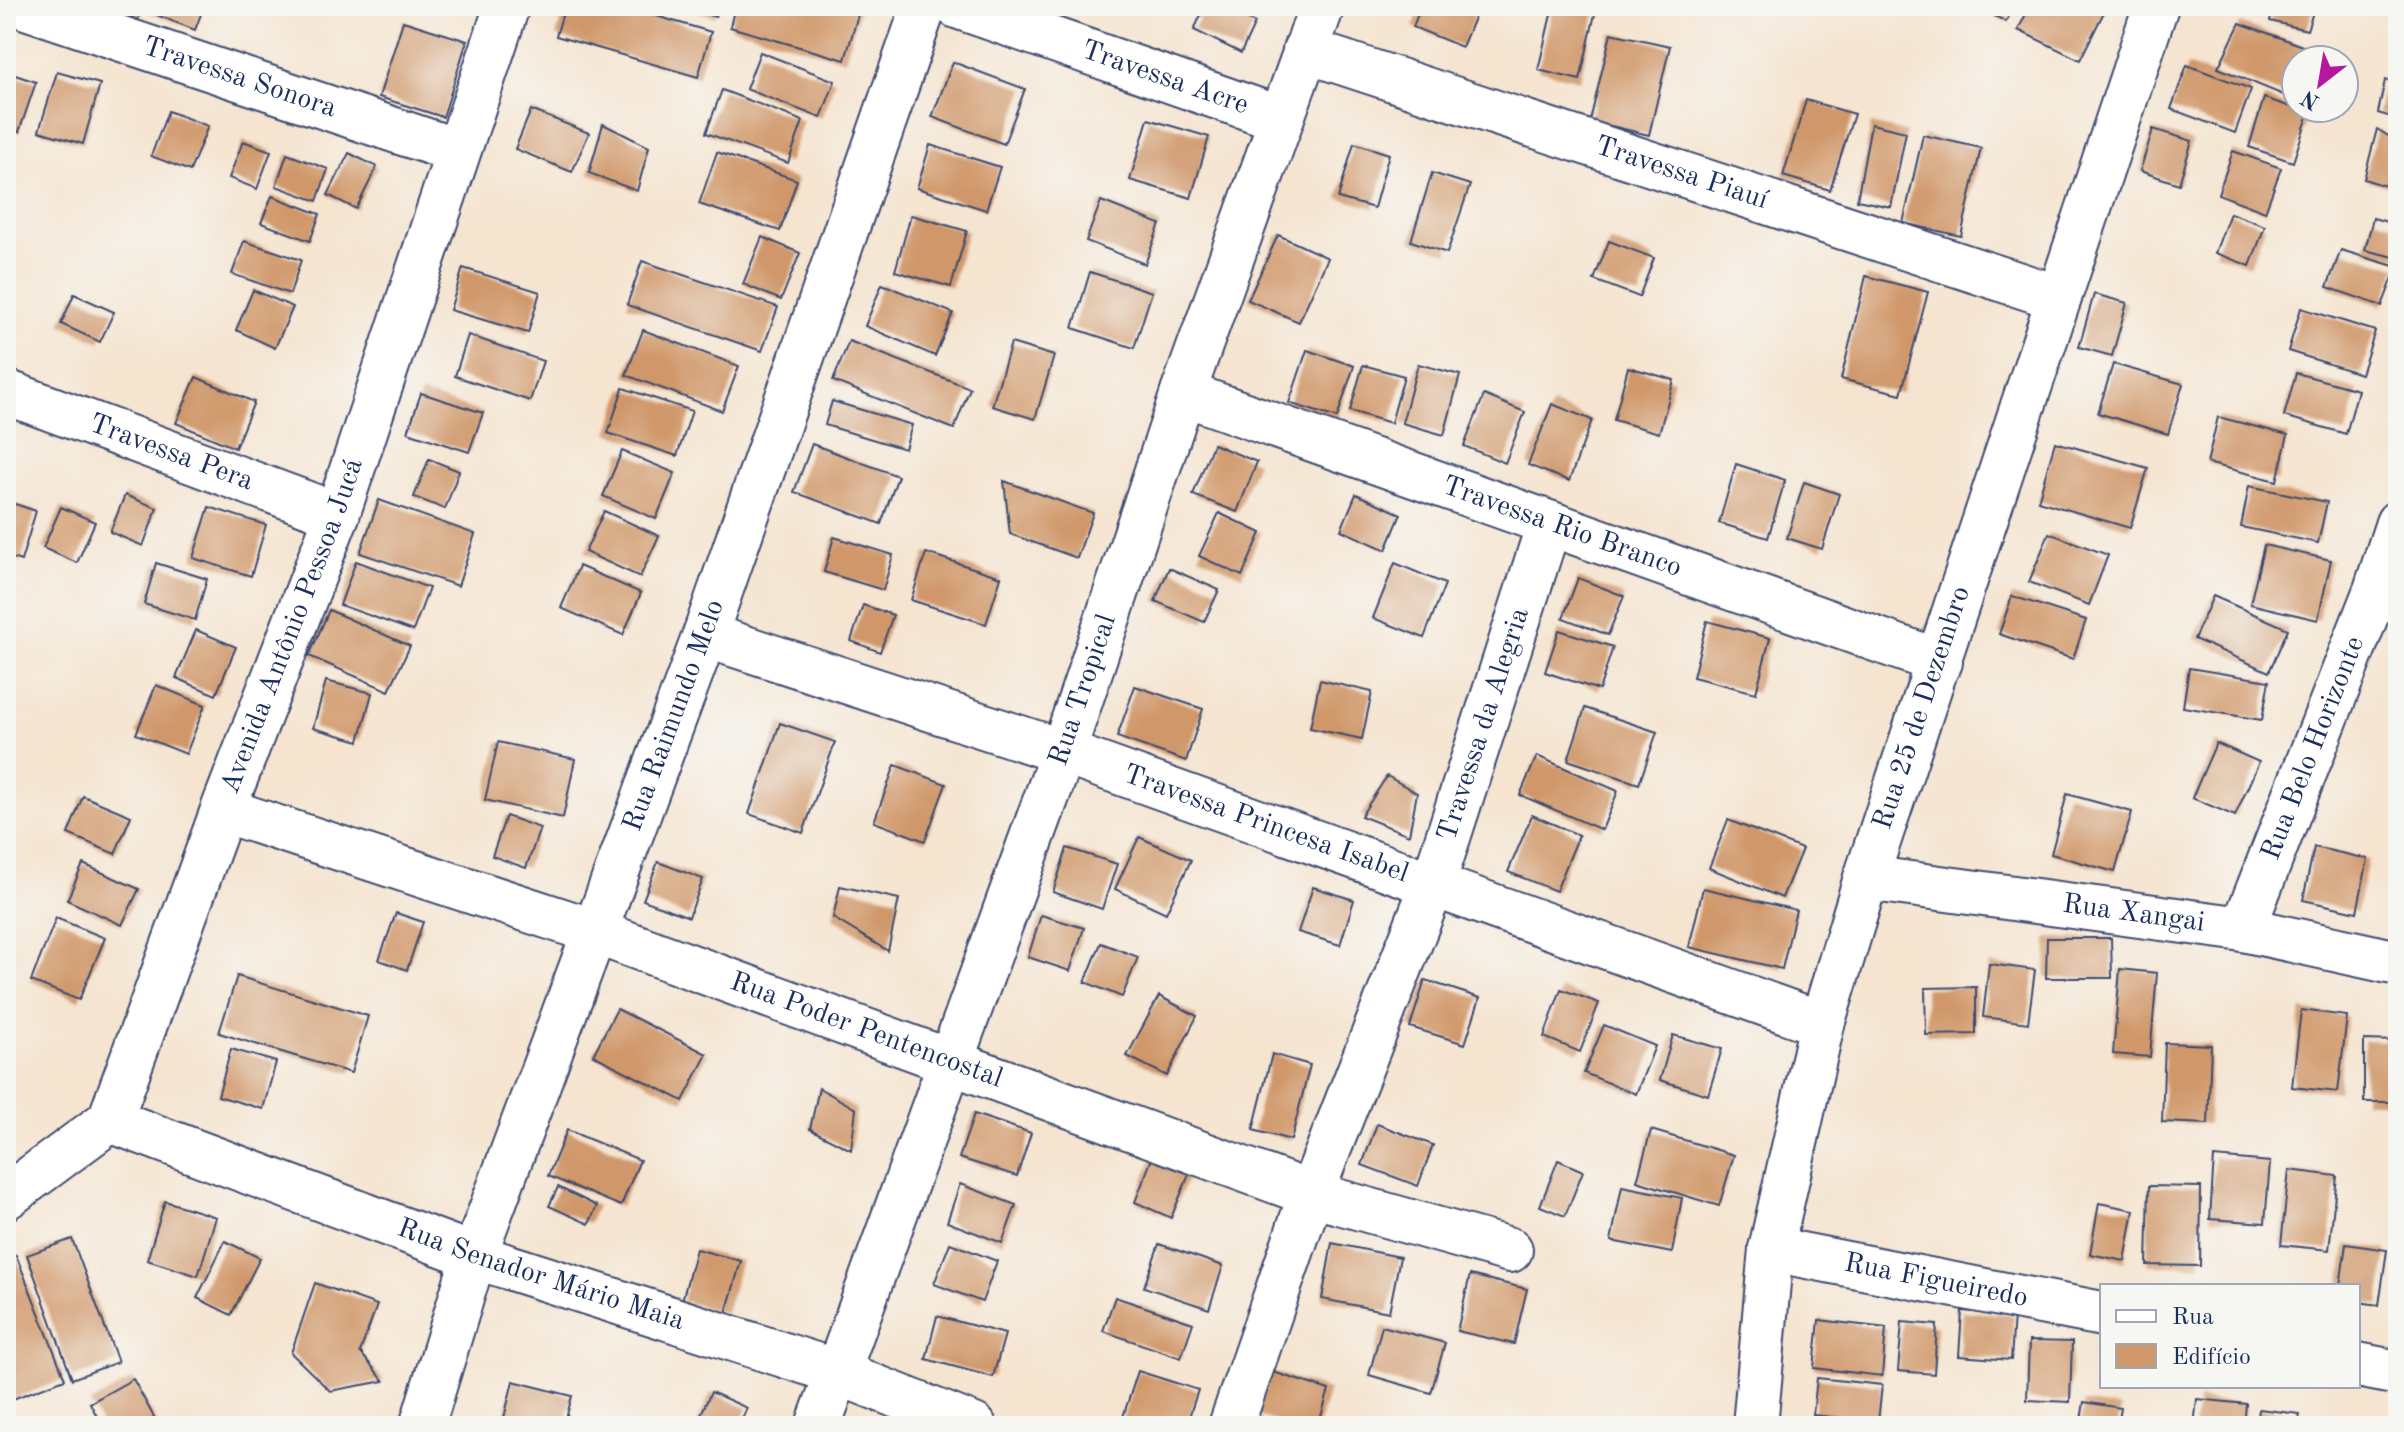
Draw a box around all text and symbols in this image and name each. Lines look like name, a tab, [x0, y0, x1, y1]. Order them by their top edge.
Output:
street label: Travessa Sonora	[139, 33, 340, 124]
street label: Travessa Acre	[1078, 36, 1252, 120]
north arrow	[2280, 44, 2360, 124]
text: N	[2298, 86, 2324, 113]
street label: Travessa Piauí	[1591, 132, 1771, 215]
street label: Travessa Pera	[85, 410, 257, 497]
street label: Avenida Antônio Pessoa Jucá	[217, 455, 369, 798]
street label: Travessa Rio Branco	[1438, 472, 1685, 583]
street label: Rua 25 de Dezembro	[1869, 583, 1976, 833]
street label: Rua Raimundo Melo	[619, 596, 730, 835]
street label: Travessa da Alegria	[1434, 605, 1535, 845]
street label: Rua Tropical	[1045, 611, 1122, 770]
street label: Rua Belo Horizonte	[2257, 633, 2370, 864]
street label: Travessa Princesa Isabel	[1119, 761, 1412, 889]
street label: Rua Xangai	[2061, 891, 2206, 938]
street label: Rua Poder Pentencostal	[726, 968, 1006, 1094]
street label: Rua Senador Mário Maia	[393, 1215, 688, 1336]
street label: Rua Figueiredo	[1842, 1250, 2030, 1313]
legend	[2100, 1284, 2360, 1388]
text: Rua	[2172, 1306, 2214, 1330]
text: Edifício	[2172, 1346, 2251, 1370]

